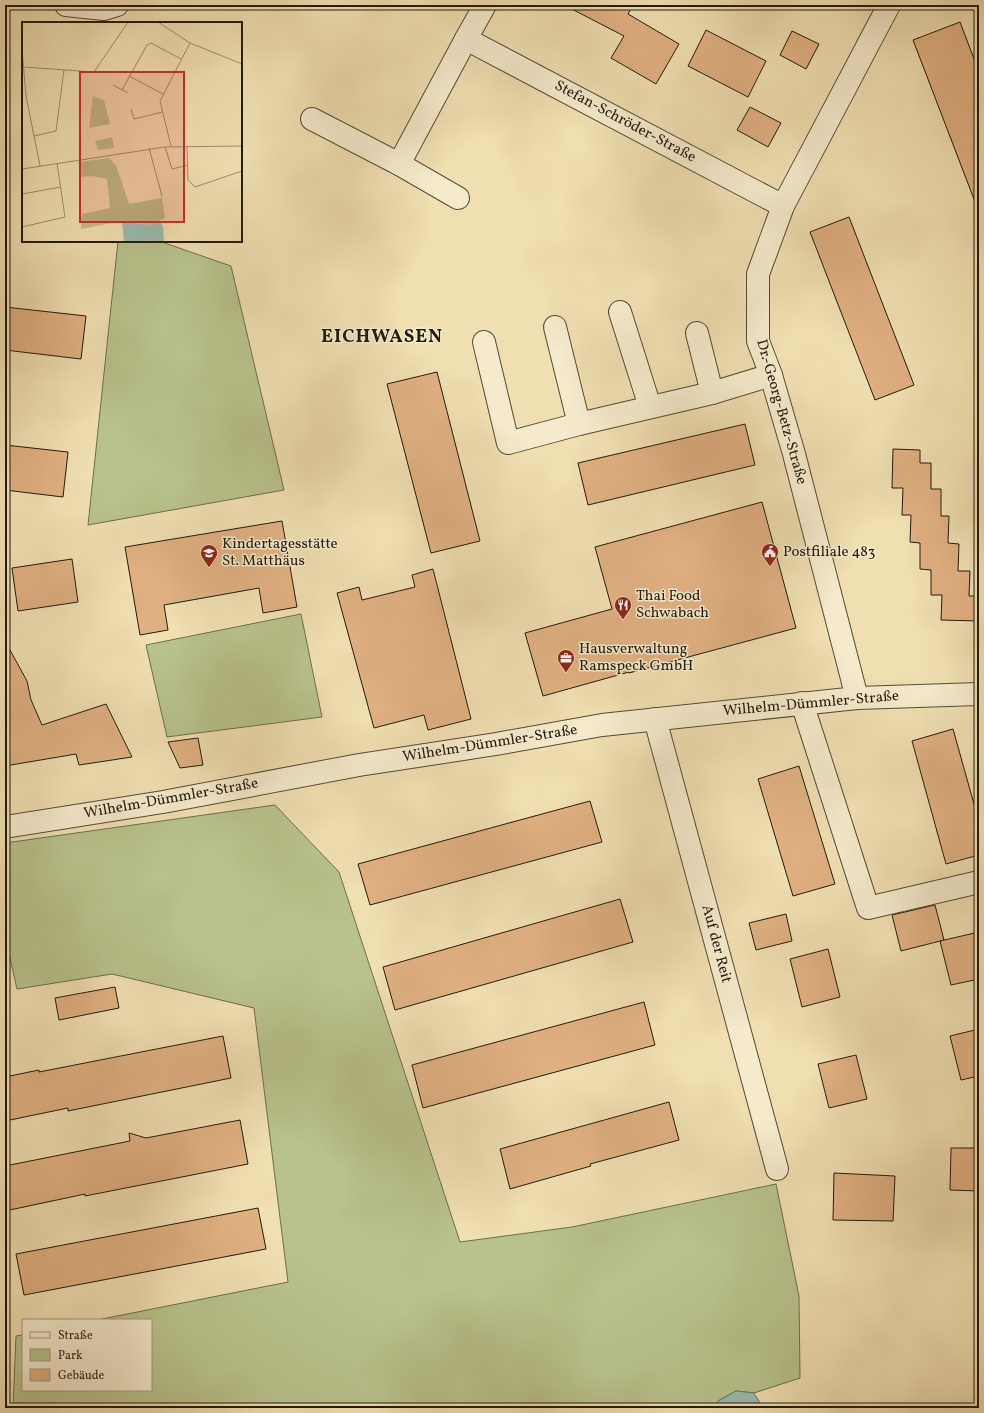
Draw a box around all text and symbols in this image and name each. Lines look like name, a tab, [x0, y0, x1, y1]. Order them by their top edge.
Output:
inset map	[22, 22, 242, 242]
street label: Stefan-Schröder-Straße	[550, 76, 700, 168]
district label: EICHWASEN	[321, 324, 443, 350]
street label: Dr.-Georg-Betz-Straße	[750, 337, 812, 487]
place label: Kindertagesstätte St. Matthäus	[222, 534, 338, 572]
public building icon: Postfiliale 483	[760, 542, 780, 567]
place label: Postfiliale 483	[783, 542, 876, 563]
school or university icon: Kindertagesstätte St. Matthäus	[199, 543, 219, 568]
place label: Thai Food Schwabach	[636, 586, 709, 624]
restaurant icon: Thai Food Schwabach	[613, 595, 633, 620]
place label: Hausverwaltung Ramspeck GmbH	[579, 639, 693, 677]
office icon: Hausverwaltung Ramspeck GmbH	[556, 648, 576, 673]
street label: Wilhelm-Dümmler-Straße	[722, 686, 900, 722]
street label: Wilhelm-Dümmler-Straße	[401, 720, 579, 768]
street label: Wilhelm-Dümmler-Straße	[82, 773, 260, 825]
street label: Auf der Reit	[695, 903, 737, 985]
legend	[22, 1319, 152, 1391]
text: Straße	[58, 1328, 93, 1344]
text: Park	[58, 1348, 83, 1364]
text: Gebäude	[58, 1368, 105, 1384]

